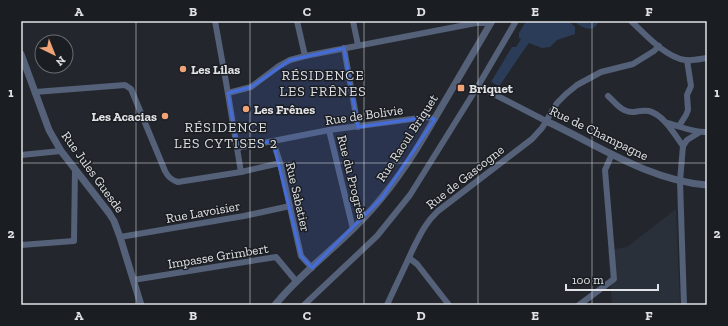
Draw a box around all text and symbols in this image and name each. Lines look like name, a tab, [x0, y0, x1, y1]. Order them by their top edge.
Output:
text: A	[75, 4, 84, 19]
text: B	[189, 4, 197, 19]
text: C	[303, 4, 311, 19]
text: D	[416, 4, 426, 19]
text: E	[531, 4, 539, 19]
text: F	[645, 4, 653, 19]
north arrow	[34, 34, 74, 74]
text: N	[53, 53, 68, 69]
place label: Les Lilas	[191, 62, 240, 77]
marker: Les Lilas	[178, 64, 188, 74]
district label: RÉSIDENCE LES FRÊNES	[279, 67, 367, 100]
place label: Briquet	[469, 81, 514, 96]
marker: Briquet	[456, 83, 466, 93]
text: 1	[8, 85, 14, 100]
text: 1	[714, 85, 720, 100]
street label: Rue Raoul Briquet	[373, 91, 441, 185]
place label: Les Frênes	[254, 102, 315, 117]
street label: Rue de Bolivie	[324, 102, 404, 128]
street label: Rue de Champagne	[547, 103, 651, 163]
marker: Les Frênes	[241, 104, 251, 114]
place label: Les Acacias	[91, 109, 157, 124]
marker: Les Acacias	[160, 111, 170, 121]
district label: RÉSIDENCE LES CYTISES 2	[174, 119, 278, 152]
street label: Rue Jules Guesde	[59, 128, 127, 216]
street label: Rue du Progrès	[334, 134, 370, 221]
street label: Rue de Gascogne	[423, 142, 507, 212]
street label: Rue Sabatier	[283, 161, 313, 233]
street label: Rue Lavoisier	[165, 198, 241, 226]
text: 2	[8, 226, 15, 241]
text: 2	[714, 226, 721, 241]
street label: Impasse Grimbert	[166, 241, 270, 271]
scale bar	[566, 266, 658, 292]
text: 100 m	[572, 273, 604, 287]
text: A	[75, 308, 84, 323]
text: B	[189, 308, 197, 323]
text: C	[303, 308, 311, 323]
text: D	[416, 308, 426, 323]
text: E	[531, 308, 539, 323]
text: F	[645, 308, 653, 323]

